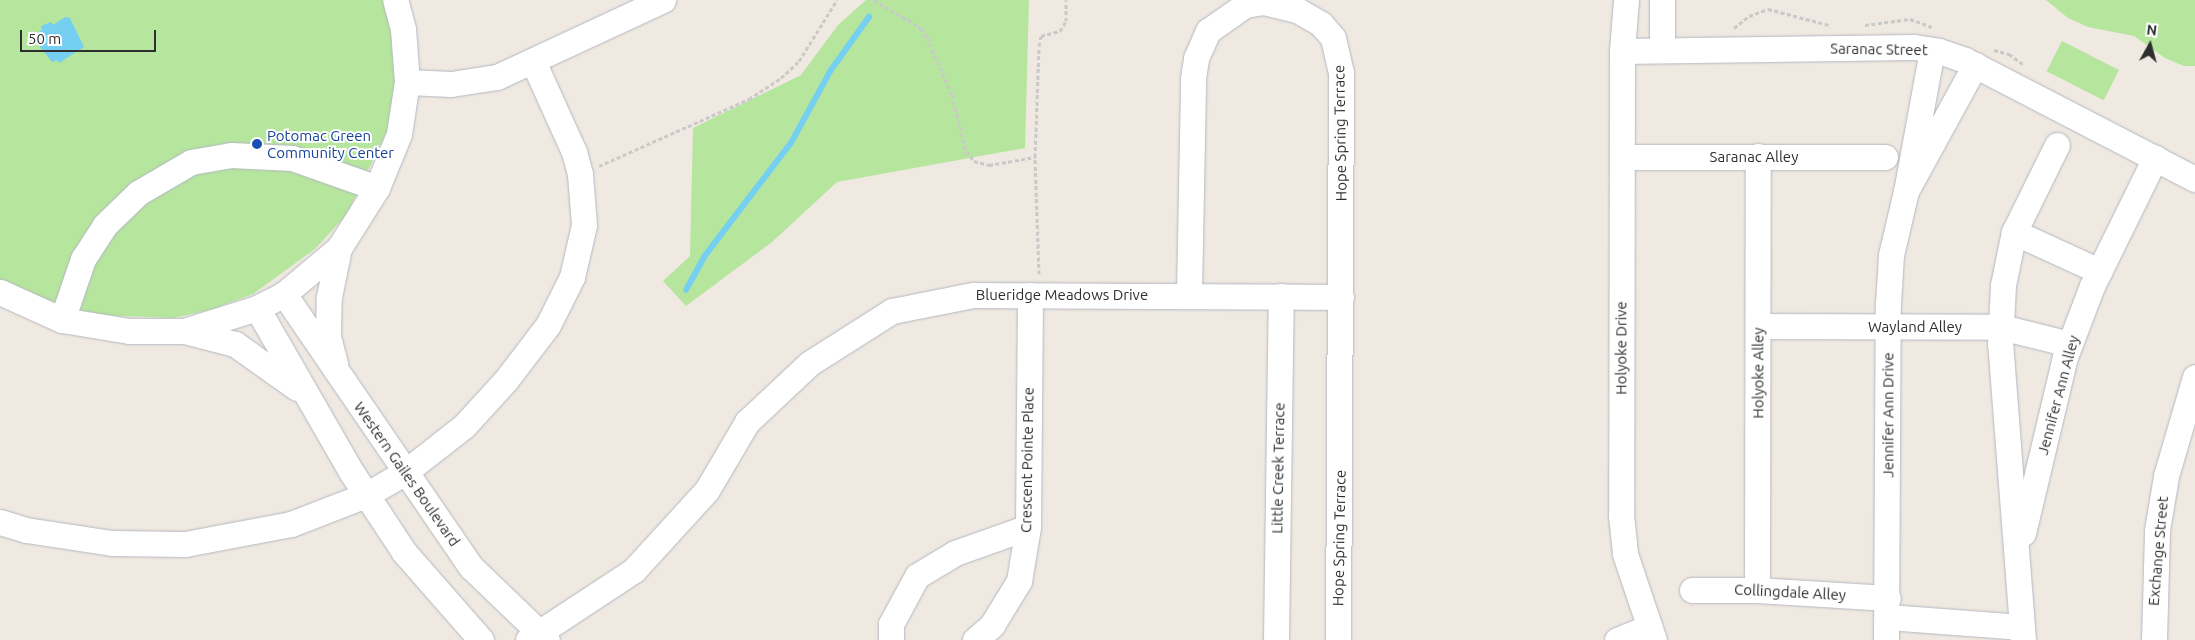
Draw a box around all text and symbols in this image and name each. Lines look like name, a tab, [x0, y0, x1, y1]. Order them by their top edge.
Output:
scale bar	[22, 20, 159, 52]
north arrow	[2125, 20, 2175, 70]
text: N	[2146, 22, 2158, 39]
text: 50 m	[28, 30, 61, 47]
street label: Saranac Street	[1830, 39, 1928, 59]
street label: Hope Spring Terrace	[1330, 65, 1350, 201]
place label: Potomac Green Community Center	[267, 126, 394, 161]
marker: Potomac Green Community Center	[251, 138, 263, 150]
street label: Saranac Alley	[1710, 148, 1798, 166]
street label: Blueridge Meadows Drive	[976, 286, 1148, 304]
street label: Holyoke Drive	[1612, 301, 1630, 395]
street label: Wayland Alley	[1868, 318, 1962, 336]
street label: Holyoke Alley	[1749, 327, 1767, 419]
street label: Jennifer Ann Alley	[2033, 333, 2083, 457]
street label: Jennifer Ann Drive	[1879, 352, 1897, 478]
street label: Crescent Pointe Place	[1017, 387, 1037, 533]
street label: Western Gailes Boulevard	[350, 398, 464, 550]
street label: Little Creek Terrace	[1268, 402, 1288, 534]
street label: Hope Spring Terrace	[1329, 470, 1349, 606]
street label: Exchange Street	[2144, 495, 2172, 607]
street label: Collingdale Alley	[1734, 580, 1846, 604]

